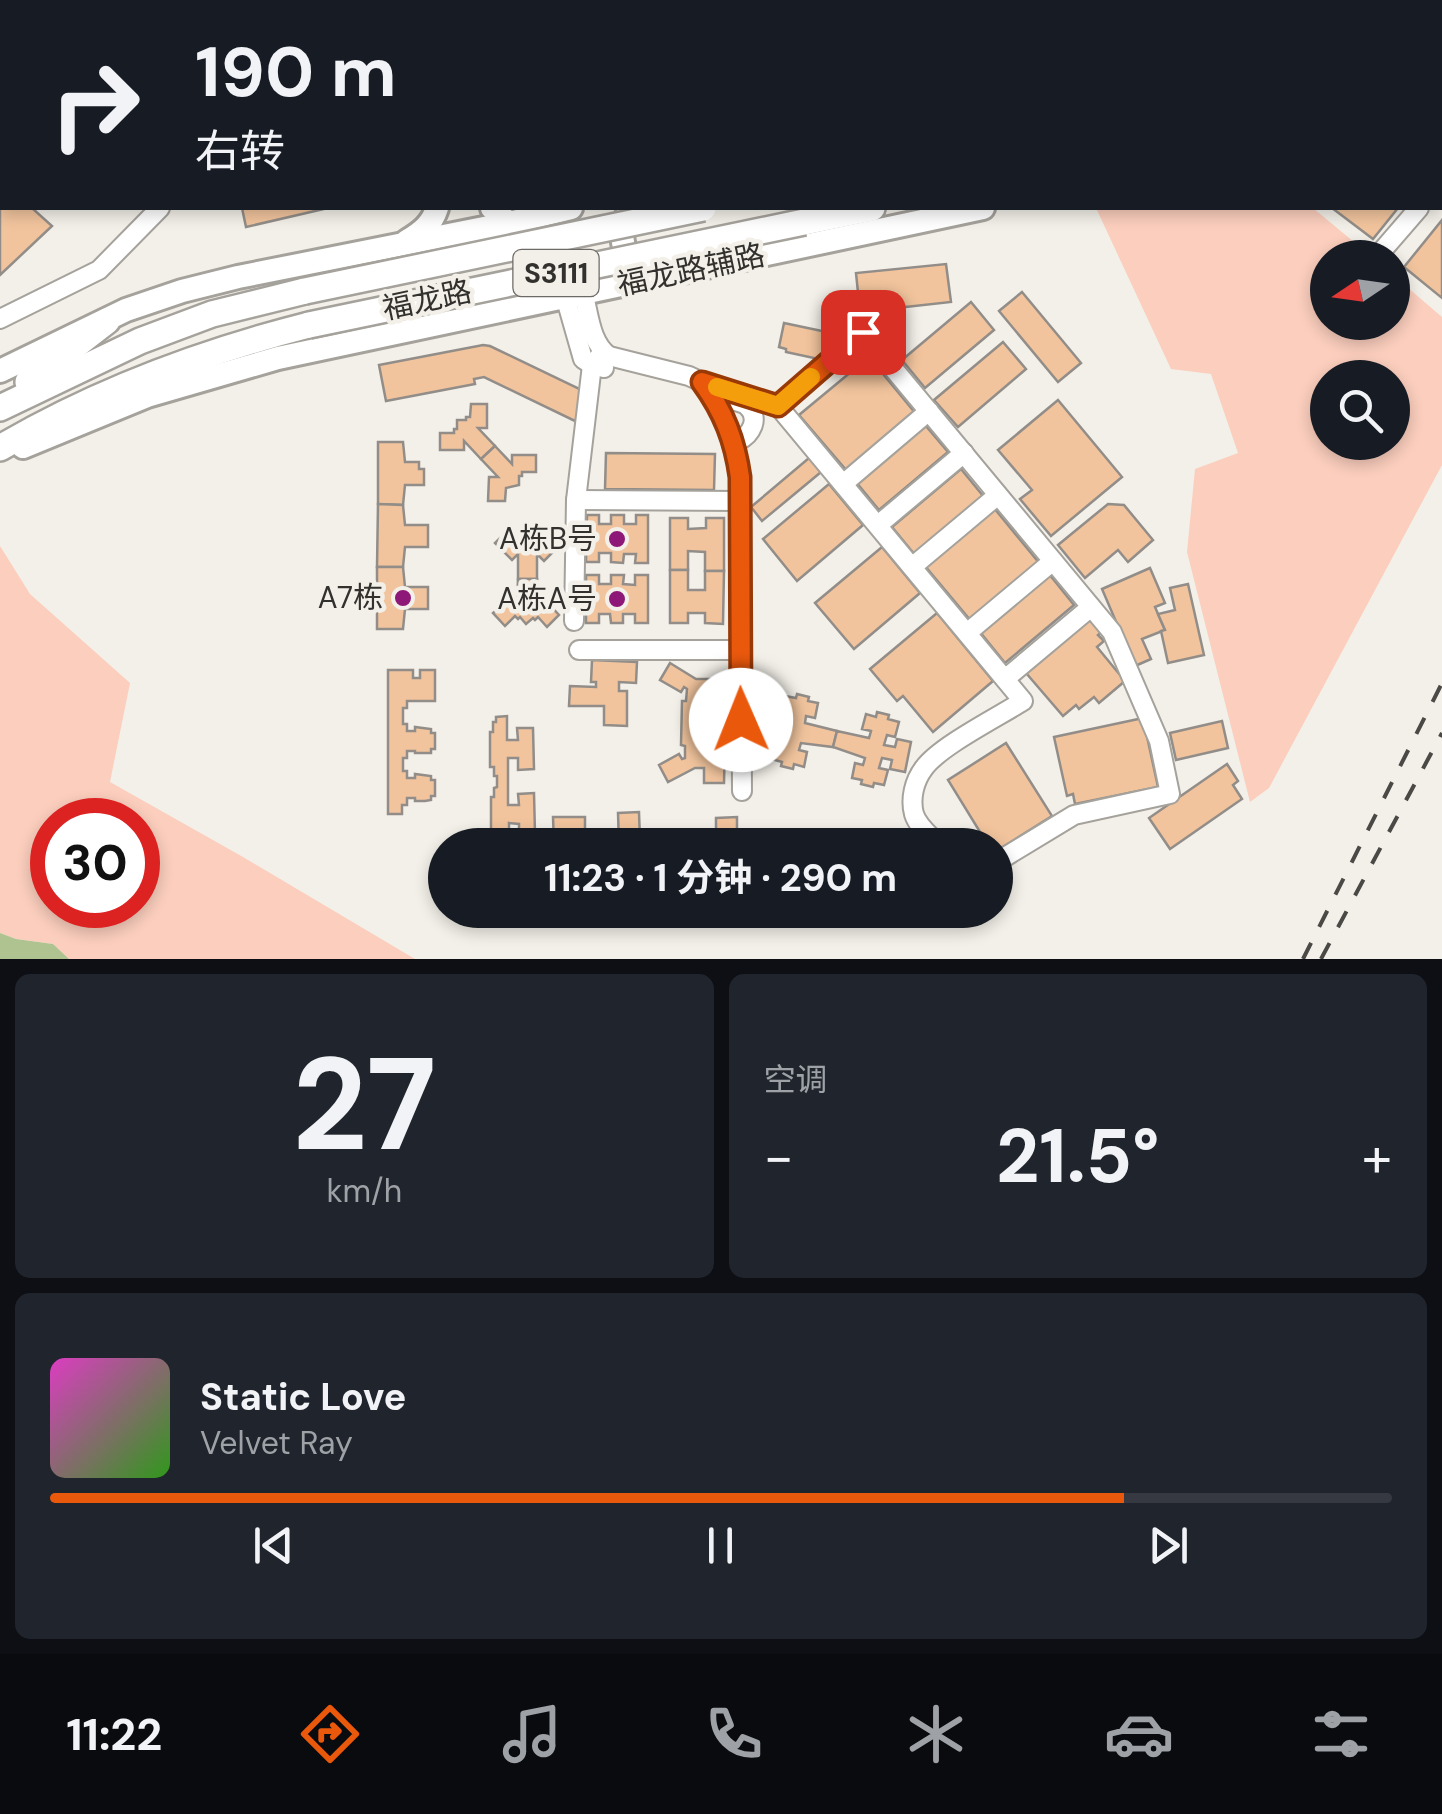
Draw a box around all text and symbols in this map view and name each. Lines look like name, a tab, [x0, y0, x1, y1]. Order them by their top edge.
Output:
text: 190 m	[195, 27, 397, 118]
icon: right	[30, 40, 160, 170]
text: 右转	[195, 122, 285, 181]
street label: 福龙路辅路	[613, 235, 768, 304]
north arrow	[1310, 240, 1410, 340]
map controls	[1310, 240, 1410, 460]
road number: S3111	[514, 250, 598, 296]
street label: 福龙路	[379, 271, 475, 328]
pin	[821, 290, 906, 375]
icon: arrive	[836, 305, 891, 360]
button: search	[1310, 360, 1410, 460]
place label: A栋B号	[499, 519, 597, 558]
marker: A栋B号	[606, 528, 628, 550]
place label: A7栋	[318, 578, 383, 617]
place label: A栋A号	[497, 579, 597, 618]
marker: A7栋	[392, 587, 414, 609]
marker: A栋A号	[606, 588, 628, 610]
position arrow	[689, 668, 793, 772]
speed limit sign: 30	[30, 798, 160, 928]
text: 11:23 · 1 分钟 · 290 m	[544, 853, 897, 903]
text: 27	[292, 1020, 436, 1189]
text: 空调	[764, 1059, 828, 1101]
text: 21.5°	[996, 1108, 1159, 1205]
text: −	[764, 1121, 794, 1193]
text: +	[1362, 1121, 1392, 1193]
text: km/h	[326, 1170, 402, 1212]
text: Static Love	[200, 1372, 406, 1422]
text: Velvet Ray	[200, 1422, 353, 1464]
icon: previous	[246, 1518, 301, 1573]
icon: pause	[693, 1518, 748, 1573]
icon: next	[1141, 1518, 1196, 1573]
icon: directions	[295, 1699, 365, 1769]
icon: music	[497, 1699, 567, 1769]
icon: phone	[699, 1699, 769, 1769]
icon: climate	[901, 1699, 971, 1769]
icon: car	[1104, 1699, 1174, 1769]
icon: filters	[1306, 1699, 1376, 1769]
text: 11:22	[66, 1705, 162, 1764]

